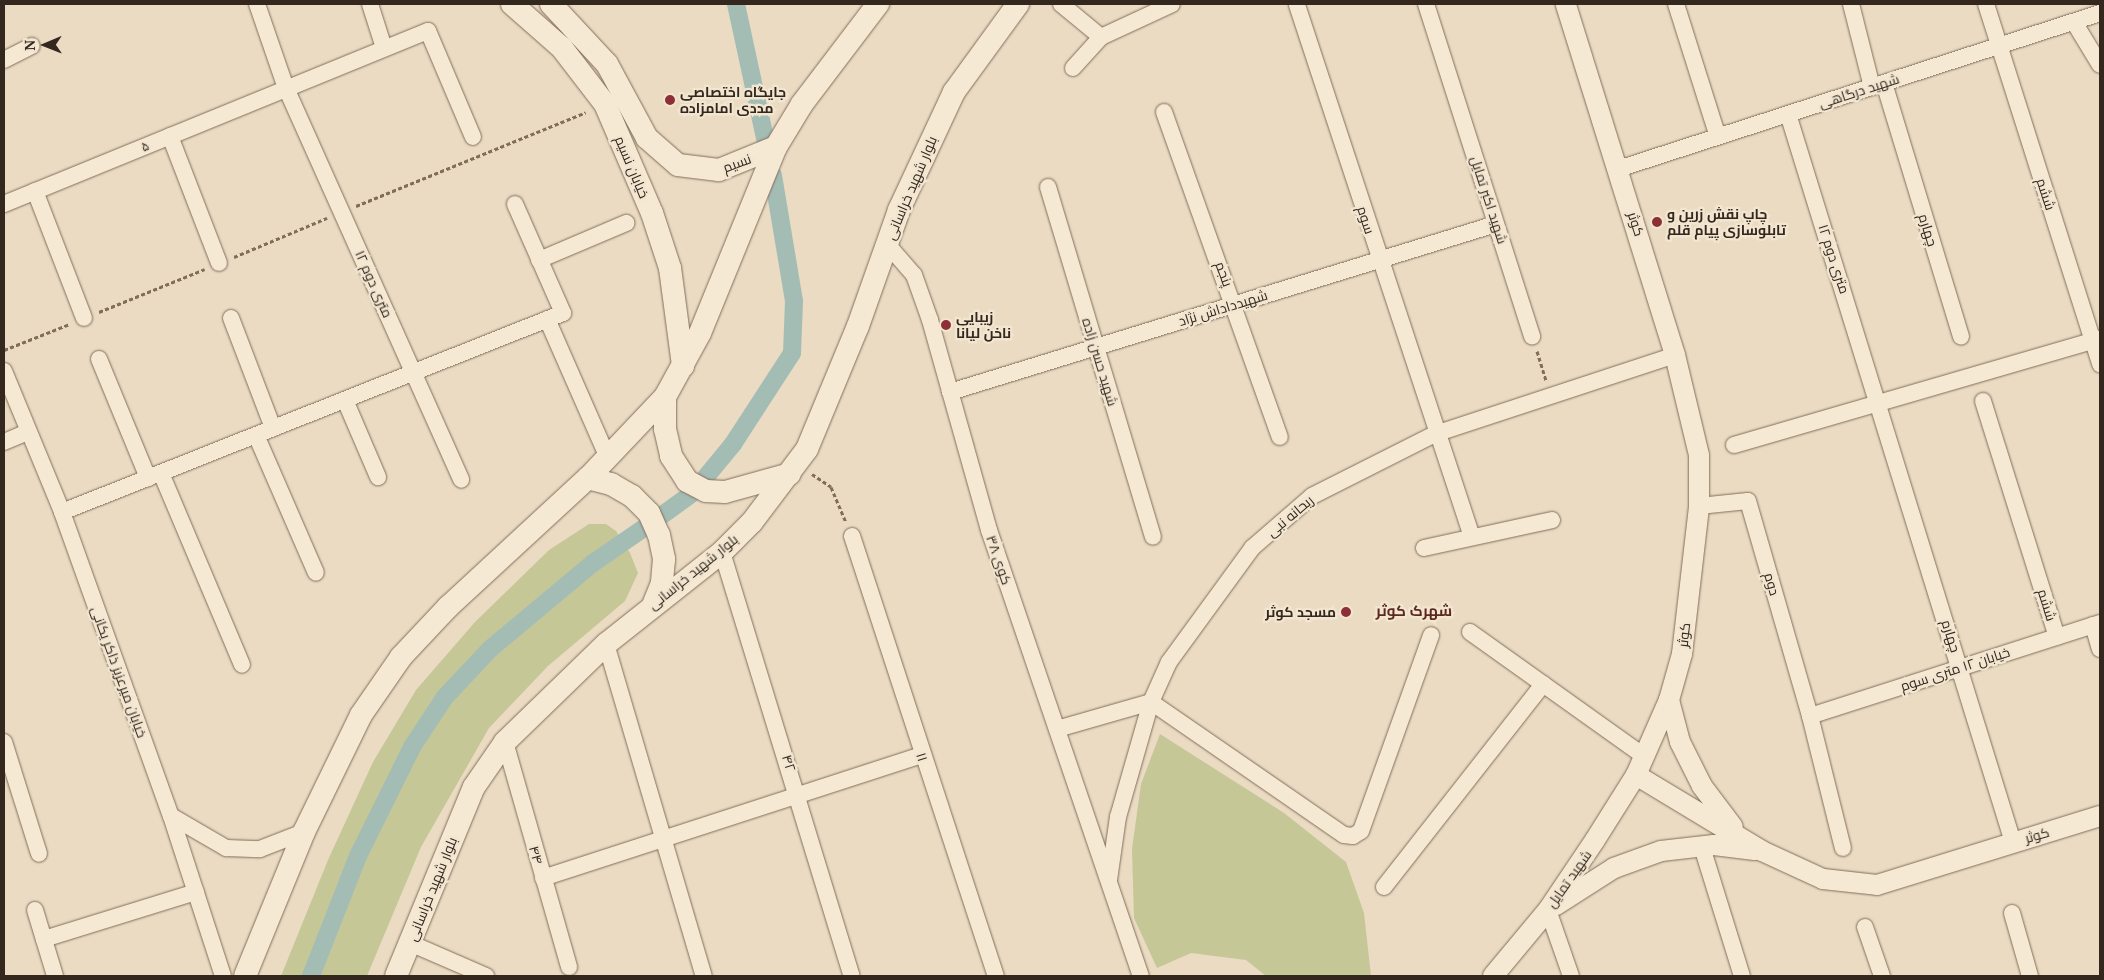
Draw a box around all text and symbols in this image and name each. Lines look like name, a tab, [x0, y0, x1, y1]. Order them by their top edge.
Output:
north arrow	[20, 20, 70, 70]
text: N	[20, 40, 39, 51]
street label: شهید درگاهی	[1817, 70, 1901, 112]
place label: جایگاه اختصاصی مددی امامزاده	[680, 84, 786, 116]
marker: جایگاه اختصاصی مددی امامزاده	[664, 94, 676, 106]
street label: خیابان نسیم	[611, 133, 653, 201]
street label: بلوار شهید خراسانی	[882, 134, 940, 242]
street label: ۵	[138, 137, 152, 155]
street label: نسیم	[720, 150, 754, 176]
street label: شهید اکبر تمایل	[1467, 154, 1511, 246]
street label: ششم	[2033, 176, 2059, 212]
street label: سوم	[1354, 204, 1378, 236]
place label: چاپ نقش زرین و تابلوسازی پیام قلم	[1667, 206, 1786, 238]
street label: کوثر	[1624, 210, 1648, 238]
street label: چهارم	[1915, 211, 1941, 249]
marker: چاپ نقش زرین و تابلوسازی پیام قلم	[1651, 216, 1663, 228]
street label: ۱۲ متری دوم	[1815, 222, 1853, 296]
street label: ۱۲ متری دوم	[352, 248, 396, 320]
street label: پنجم	[1212, 259, 1236, 289]
street label: شهیدداداش نژاد	[1176, 286, 1270, 330]
place label: زیبایی ناخن لیانا	[956, 309, 1011, 342]
street label: شهید حسن زاده	[1079, 316, 1121, 408]
marker: زیبایی ناخن لیانا	[940, 319, 952, 331]
street label: ریحانه نبی	[1263, 492, 1317, 540]
street label: بلوار شهید خراسانی	[645, 531, 741, 613]
street label: کوی ۳۸	[983, 533, 1015, 587]
street label: دوم	[1761, 571, 1783, 597]
street label: ششم	[2034, 587, 2060, 623]
district label: شهرک کوثر	[1376, 602, 1452, 620]
street label: خیابان میرعزیز ذاکر یکانی	[87, 604, 151, 740]
place label: مسجد کوثر	[1265, 604, 1336, 620]
marker: مسجد کوثر	[1340, 606, 1352, 618]
street label: چهارم	[1938, 617, 1964, 655]
street label: کوثر	[1674, 622, 1694, 648]
street label: خیابان ۱۲ متری سوم	[1898, 643, 2012, 695]
street label: ۱۱	[913, 750, 931, 764]
street label: ۴۲	[778, 752, 800, 774]
street label: کوثر	[2023, 824, 2051, 846]
street label: بلوار شهید خراسانی	[403, 834, 461, 944]
street label: ۴۴	[525, 844, 547, 866]
street label: شهید تمایل	[1543, 847, 1595, 911]

